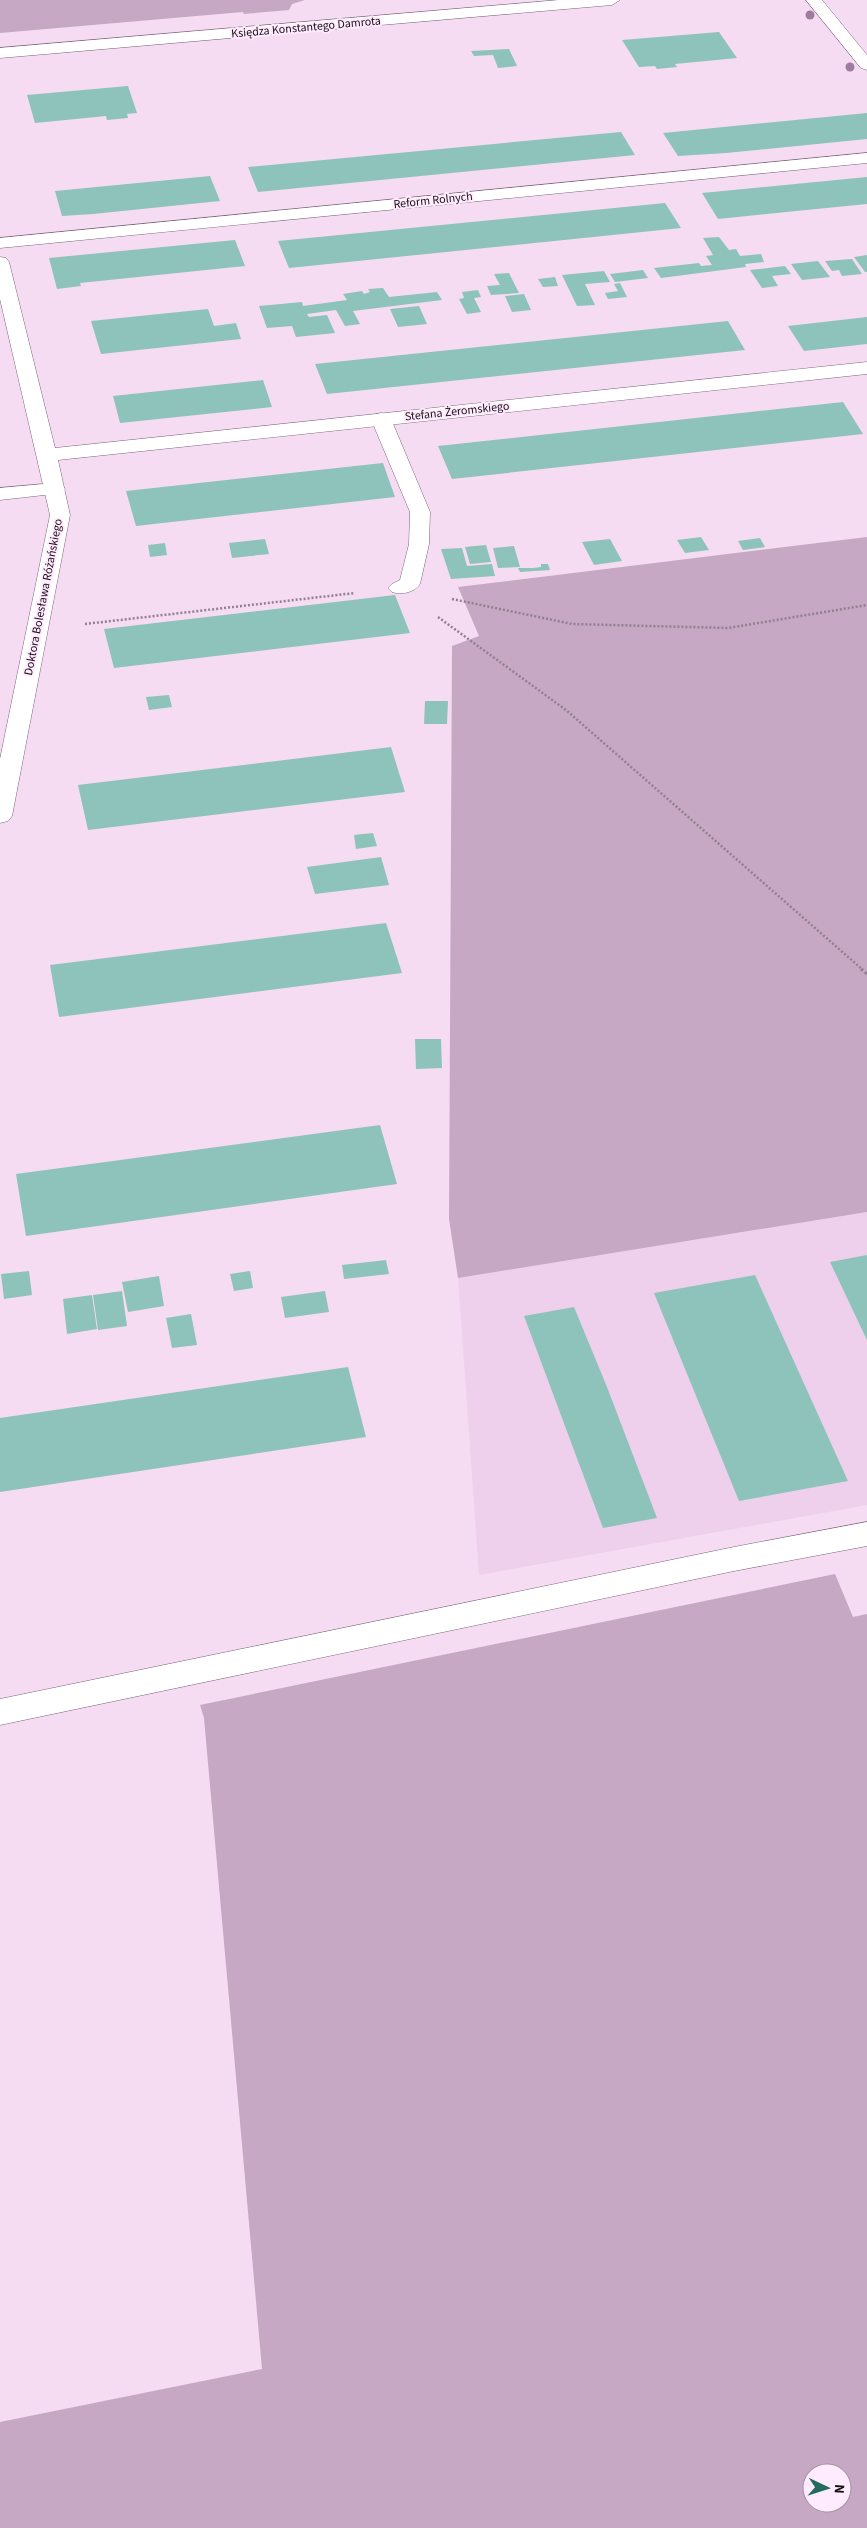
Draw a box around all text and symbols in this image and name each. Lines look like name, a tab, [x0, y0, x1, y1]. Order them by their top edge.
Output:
street label: Księdza Konstantego Damrota	[231, 12, 382, 43]
street label: Reform Rolnych	[393, 188, 473, 213]
street label: Stefana Żeromskiego	[404, 398, 510, 425]
street label: Doktora Bolesława Różańskiego	[20, 517, 67, 677]
north arrow	[802, 2463, 852, 2513]
text: N	[829, 2483, 849, 2494]

